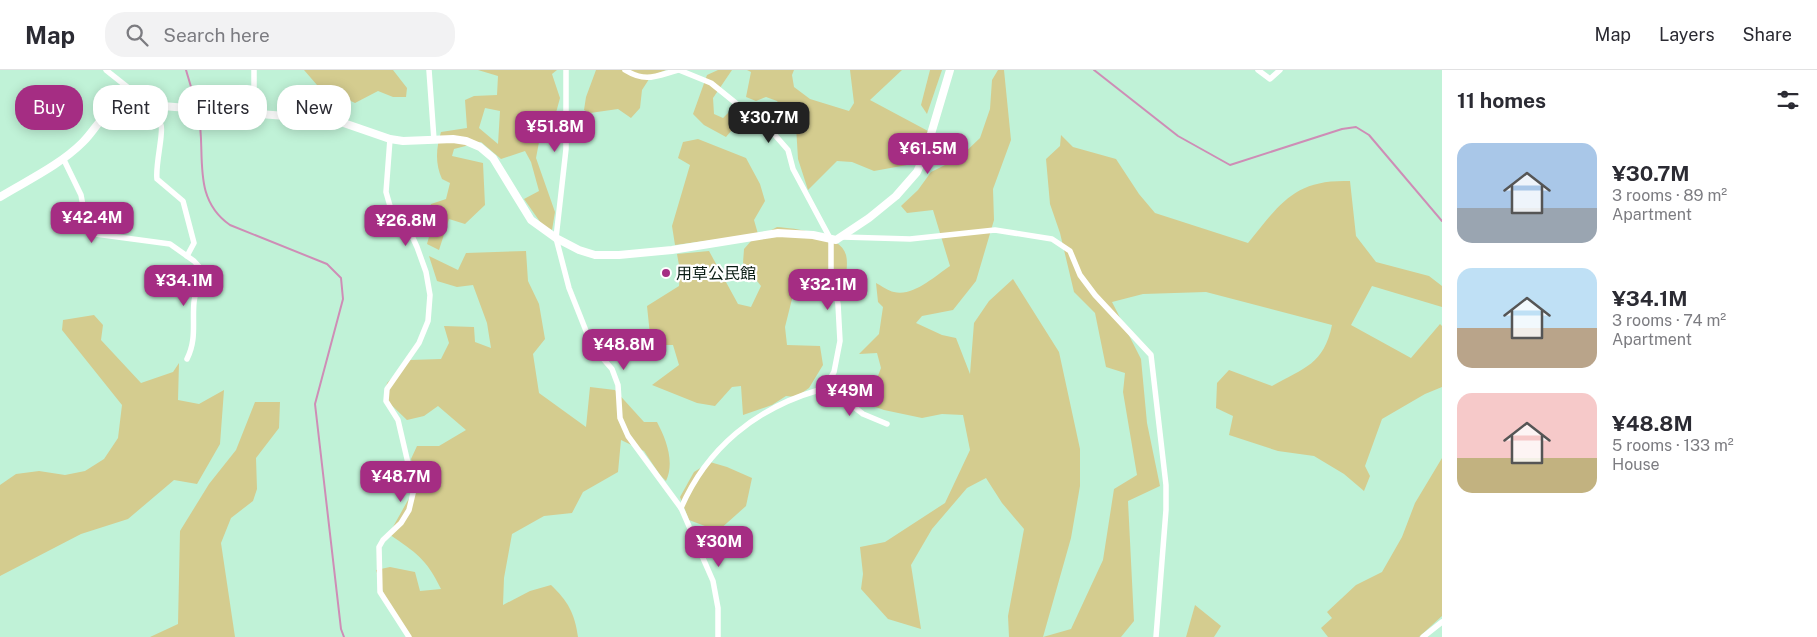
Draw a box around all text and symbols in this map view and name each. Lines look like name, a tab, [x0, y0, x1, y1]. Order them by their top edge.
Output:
search box	[105, 12, 455, 57]
text: Map	[25, 21, 75, 49]
icon: search	[123, 21, 151, 49]
text: Search here	[163, 24, 270, 46]
text: Map	[1595, 24, 1631, 45]
text: Layers	[1659, 24, 1715, 45]
text: Share	[1743, 24, 1792, 45]
chip: Buy	[15, 85, 83, 130]
chip: Rent	[93, 85, 168, 130]
chip: Filters	[178, 85, 267, 130]
chip: New	[277, 85, 351, 130]
icon: filters	[1774, 86, 1802, 114]
text: 11 homes	[1457, 88, 1546, 113]
pin: ¥30.7M	[728, 102, 810, 144]
text: ¥30.7M	[739, 108, 799, 127]
pin: ¥51.8M	[514, 111, 596, 153]
text: ¥51.8M	[526, 117, 584, 136]
pin: ¥61.5M	[887, 132, 969, 175]
text: ¥61.5M	[899, 139, 957, 158]
text: ¥30.7M	[1612, 161, 1690, 186]
icon: home	[1497, 163, 1557, 223]
text: 3 rooms · 89 m²	[1612, 186, 1727, 205]
pin: ¥42.4M	[51, 202, 133, 244]
pin: ¥26.8M	[365, 204, 447, 247]
text: Apartment	[1612, 205, 1692, 224]
text: ¥42.4M	[62, 208, 122, 227]
text: ¥26.8M	[376, 211, 437, 230]
pin: ¥34.1M	[143, 264, 225, 307]
place label: 用草公民館	[676, 264, 756, 283]
marker: 用草公民館	[660, 267, 672, 279]
pin: ¥32.1M	[787, 268, 869, 311]
text: ¥34.1M	[155, 271, 213, 290]
text: ¥32.1M	[799, 275, 857, 294]
text: ¥34.1M	[1612, 286, 1687, 311]
icon: home	[1497, 288, 1557, 348]
text: 3 rooms · 74 m²	[1612, 311, 1726, 330]
pin: ¥48.8M	[583, 328, 665, 371]
text: Apartment	[1612, 330, 1692, 349]
text: ¥48.8M	[593, 335, 655, 354]
pin: ¥49M	[820, 374, 880, 417]
text: ¥49M	[827, 381, 873, 400]
text: ¥48.8M	[1612, 411, 1693, 436]
icon: home	[1497, 413, 1557, 473]
text: 5 rooms · 133 m²	[1612, 436, 1734, 455]
text: House	[1612, 455, 1660, 474]
pin: ¥48.7M	[360, 460, 442, 503]
text: ¥48.7M	[371, 467, 431, 486]
pin: ¥30M	[689, 526, 749, 568]
text: ¥30M	[696, 532, 742, 551]

